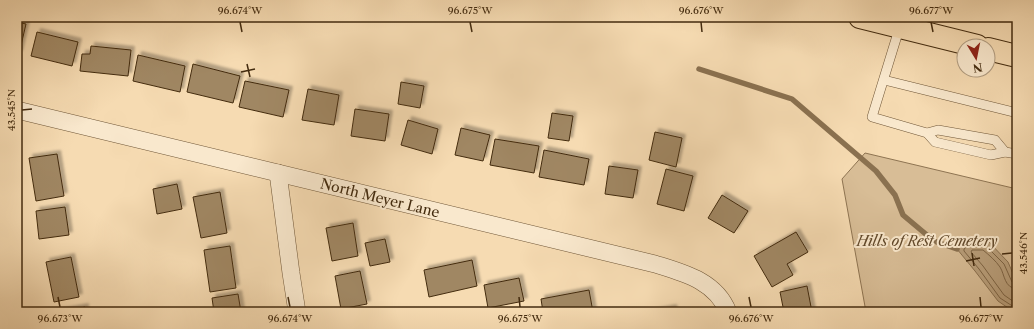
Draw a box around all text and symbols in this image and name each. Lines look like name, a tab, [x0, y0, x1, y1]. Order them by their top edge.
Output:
text: 96.674°W	[218, 4, 263, 17]
text: 96.675°W	[448, 4, 493, 17]
text: 96.676°W	[679, 4, 724, 17]
text: 96.677°W	[909, 4, 954, 17]
north arrow	[956, 38, 996, 78]
text: N	[971, 60, 984, 76]
text: 43.545°N	[5, 89, 18, 131]
street label: North Meyer Lane	[319, 174, 442, 222]
park label: Hills of Rest Cemetery	[856, 232, 997, 250]
text: 43.546°N	[1017, 232, 1030, 274]
text: 96.673°W	[38, 312, 83, 325]
text: 96.674°W	[268, 312, 313, 325]
text: 96.675°W	[498, 312, 543, 325]
text: 96.676°W	[729, 312, 774, 325]
text: 96.677°W	[959, 312, 1004, 325]

